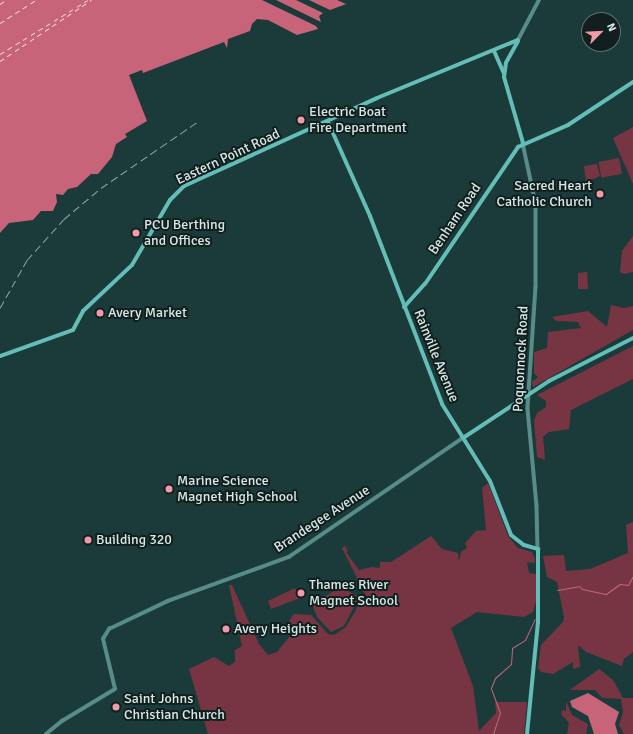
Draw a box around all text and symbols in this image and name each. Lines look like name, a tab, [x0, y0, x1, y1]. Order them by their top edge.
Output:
north arrow	[581, 12, 621, 52]
text: N	[604, 21, 619, 33]
place label: Electric Boat Fire Department	[309, 104, 407, 136]
marker: Electric Boat Fire Department	[296, 115, 306, 125]
street label: Eastern Point Road	[173, 126, 283, 188]
place label: Sacred Heart Catholic Church	[497, 178, 592, 210]
street label: Benham Road	[425, 180, 485, 258]
marker: Sacred Heart Catholic Church	[595, 189, 605, 199]
place label: PCU Berthing and Offices	[144, 217, 225, 250]
marker: PCU Berthing and Offices	[131, 228, 141, 238]
place label: Avery Market	[108, 305, 187, 321]
street label: Poquonnock Road	[510, 305, 532, 413]
street label: Rainville Avenue	[410, 307, 462, 405]
marker: Avery Market	[95, 308, 105, 318]
place label: Marine Science Magnet High School	[177, 473, 297, 506]
street label: Brandegee Avenue	[271, 482, 373, 556]
marker: Marine Science Magnet High School	[164, 484, 174, 494]
place label: Building 320	[96, 532, 172, 548]
marker: Building 320	[83, 535, 93, 545]
place label: Thames River Magnet School	[309, 577, 398, 610]
marker: Thames River Magnet School	[296, 588, 306, 598]
place label: Avery Heights	[234, 621, 317, 637]
marker: Avery Heights	[221, 624, 231, 634]
place label: Saint Johns Christian Church	[124, 691, 225, 724]
marker: Saint Johns Christian Church	[111, 702, 121, 712]

